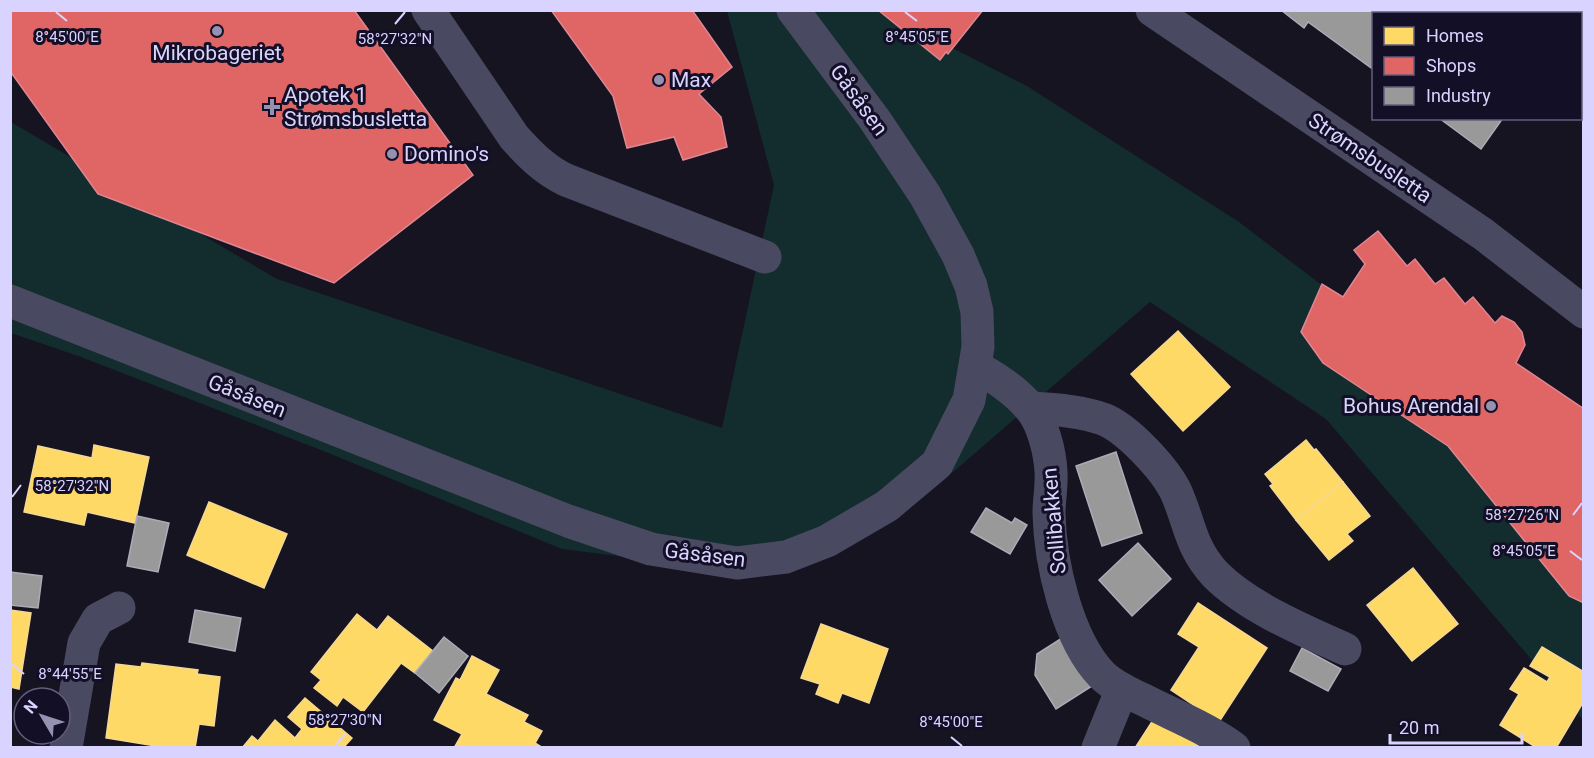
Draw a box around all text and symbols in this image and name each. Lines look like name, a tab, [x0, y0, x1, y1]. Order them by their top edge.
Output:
legend	[1372, 12, 1582, 120]
marker: Mikrobageriet	[210, 24, 224, 38]
text: Homes	[1426, 25, 1484, 46]
text: 8°45'00"E	[35, 28, 99, 46]
text: 8°45'05"E	[885, 28, 949, 46]
text: 58°27'32"N	[358, 30, 432, 48]
place label: Mikrobageriet	[152, 41, 282, 65]
text: Shops	[1426, 55, 1476, 76]
street label: Gåsåsen	[825, 60, 893, 140]
place label: Max	[671, 68, 711, 92]
marker: Max	[652, 73, 666, 87]
place label: Apotek 1 Strømsbusletta	[284, 83, 427, 131]
text: Industry	[1426, 85, 1491, 106]
marker: Apotek 1 Strømsbusletta	[265, 100, 279, 114]
street label: Strømsbusletta	[1304, 108, 1436, 208]
place label: Domino's	[404, 142, 489, 166]
marker: Domino's	[385, 147, 399, 161]
street label: Gåsåsen	[205, 370, 289, 422]
place label: Bohus Arendal	[1343, 394, 1479, 418]
marker: Bohus Arendal	[1484, 399, 1498, 413]
street label: Sollibakken	[1037, 467, 1071, 575]
text: 58°27'32"N	[35, 477, 109, 495]
text: 58°27'26"N	[1485, 506, 1559, 524]
street label: Gåsåsen	[663, 538, 747, 572]
text: 8°45'05"E	[1492, 542, 1556, 560]
text: 8°44'55"E	[38, 665, 102, 683]
north arrow	[12, 686, 72, 746]
text: N	[20, 697, 42, 717]
scale bar	[1390, 707, 1522, 745]
text: 58°27'30"N	[308, 711, 382, 729]
text: 8°45'00"E	[919, 713, 983, 731]
text: 20 m	[1399, 717, 1439, 738]

